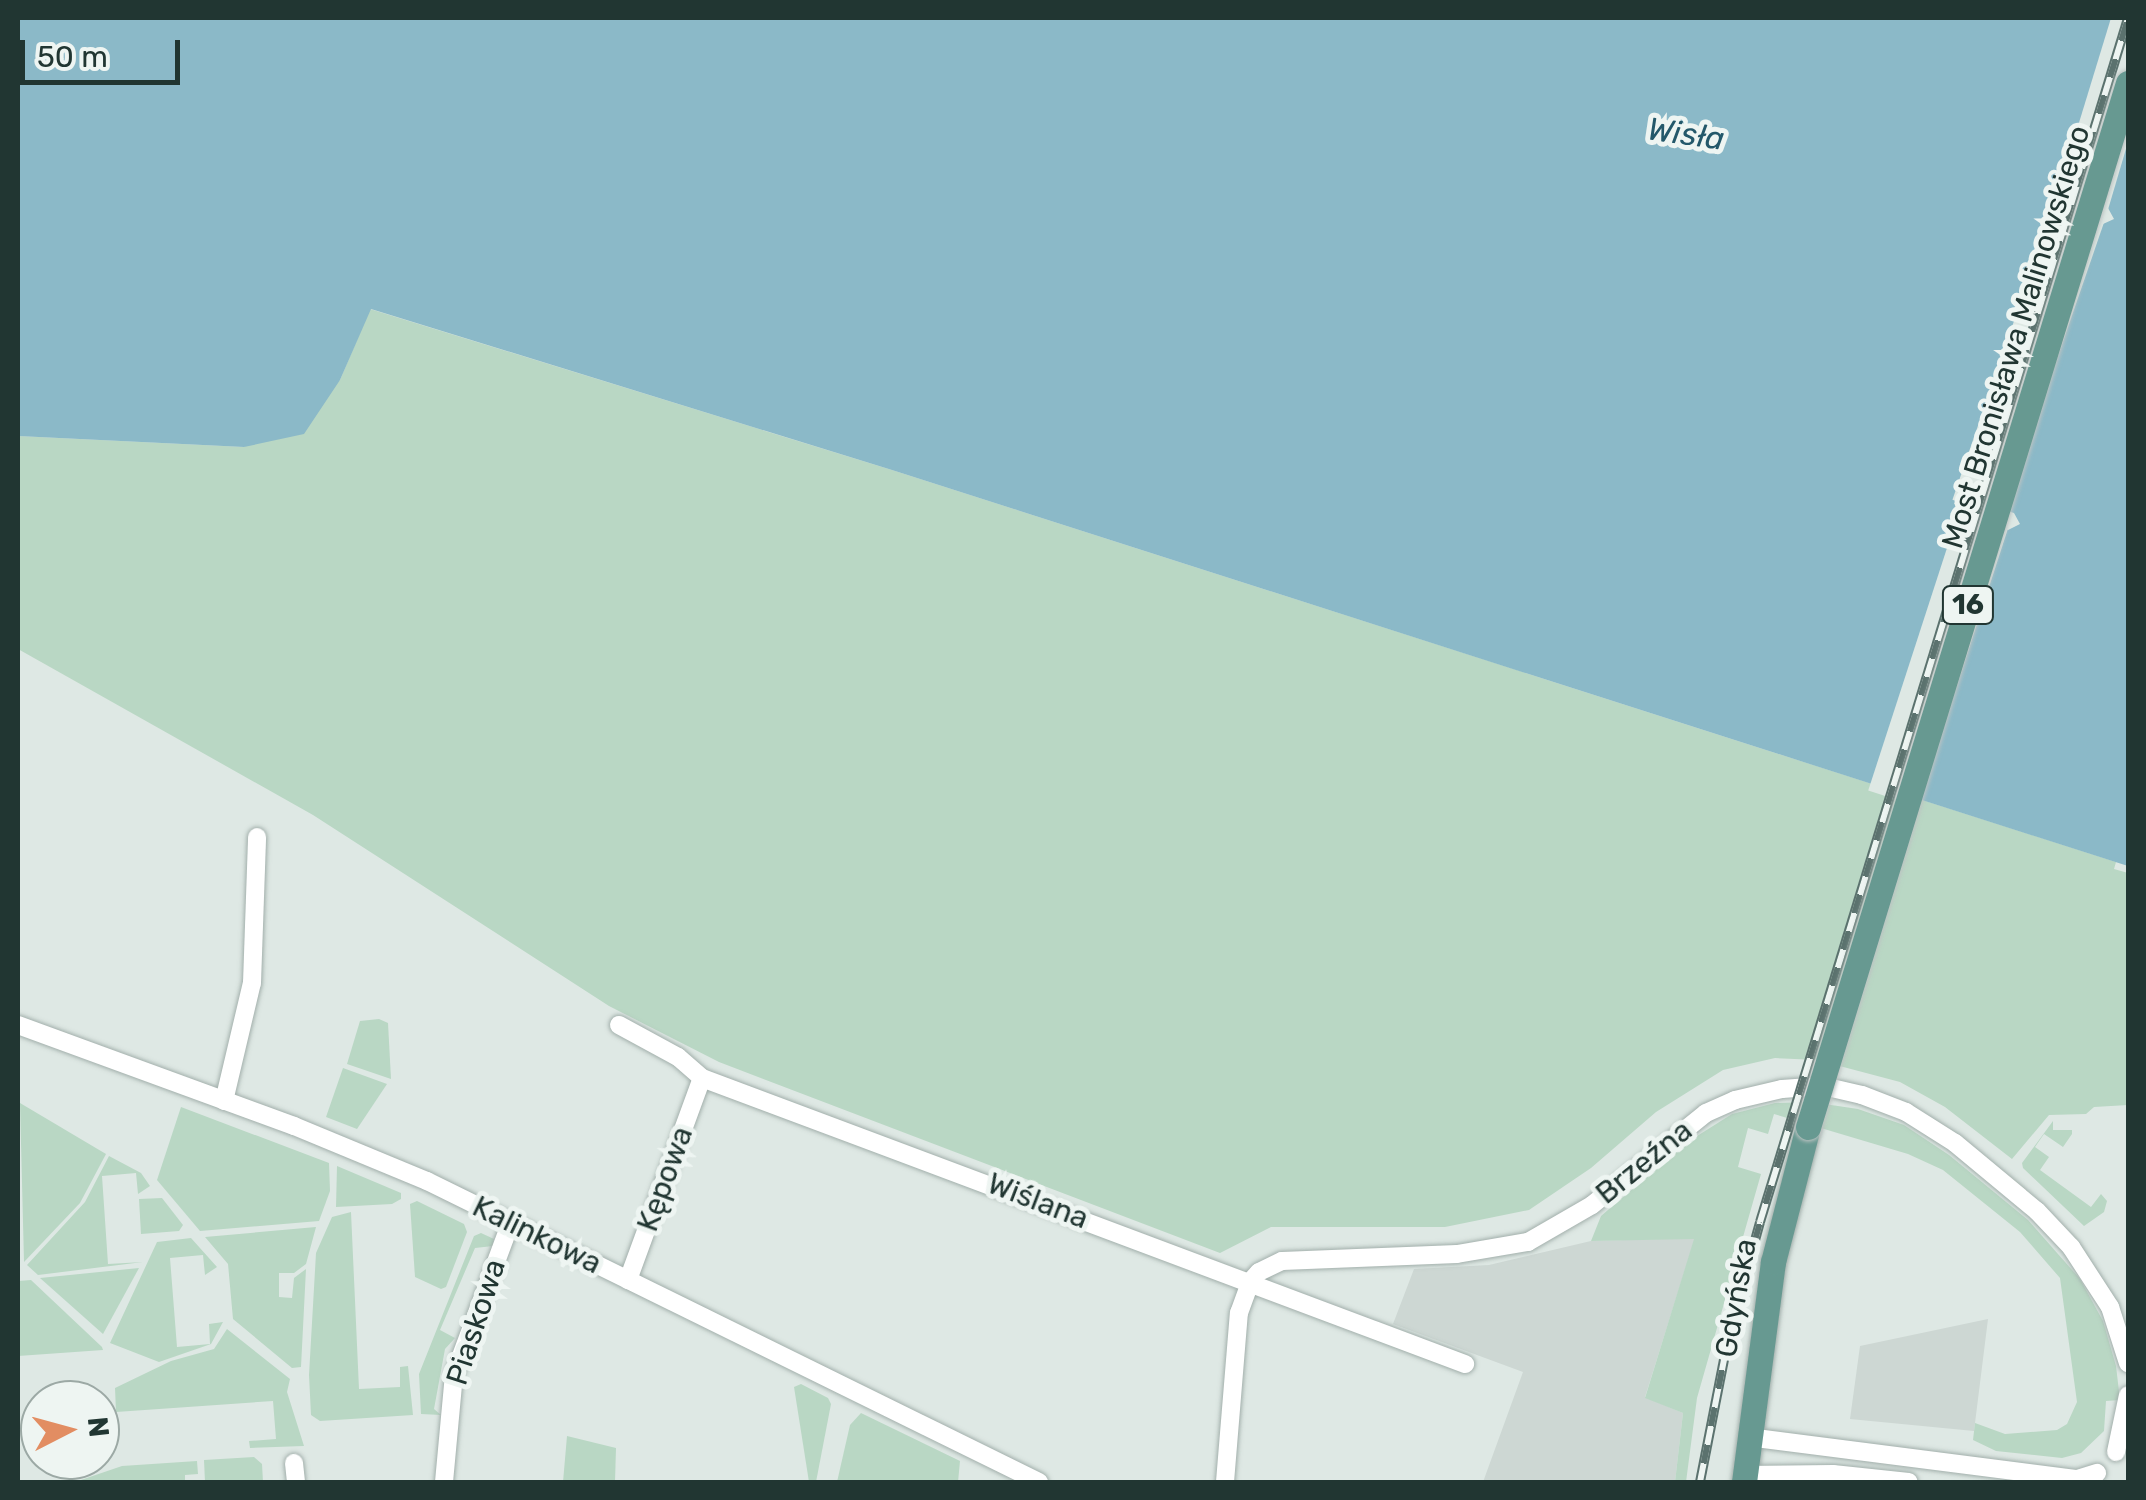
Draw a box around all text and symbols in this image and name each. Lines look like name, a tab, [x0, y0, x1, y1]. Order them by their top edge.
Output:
scale bar	[25, 20, 185, 82]
text: 50 m	[37, 39, 108, 75]
water label: Wisła	[1645, 110, 1727, 158]
street label: Most Bronisława Malinowskiego	[1934, 121, 2098, 553]
road number: 16	[1940, 582, 1996, 628]
street label: Brzeźna	[1589, 1112, 1699, 1212]
street label: Kępowa	[629, 1122, 701, 1236]
street label: Wiślana	[982, 1165, 1094, 1237]
street label: Kalinkowa	[467, 1188, 607, 1282]
street label: Gdyńska	[1708, 1236, 1764, 1360]
street label: Piaskowa	[439, 1255, 513, 1389]
north arrow	[20, 1380, 120, 1480]
text: N	[81, 1415, 116, 1439]

